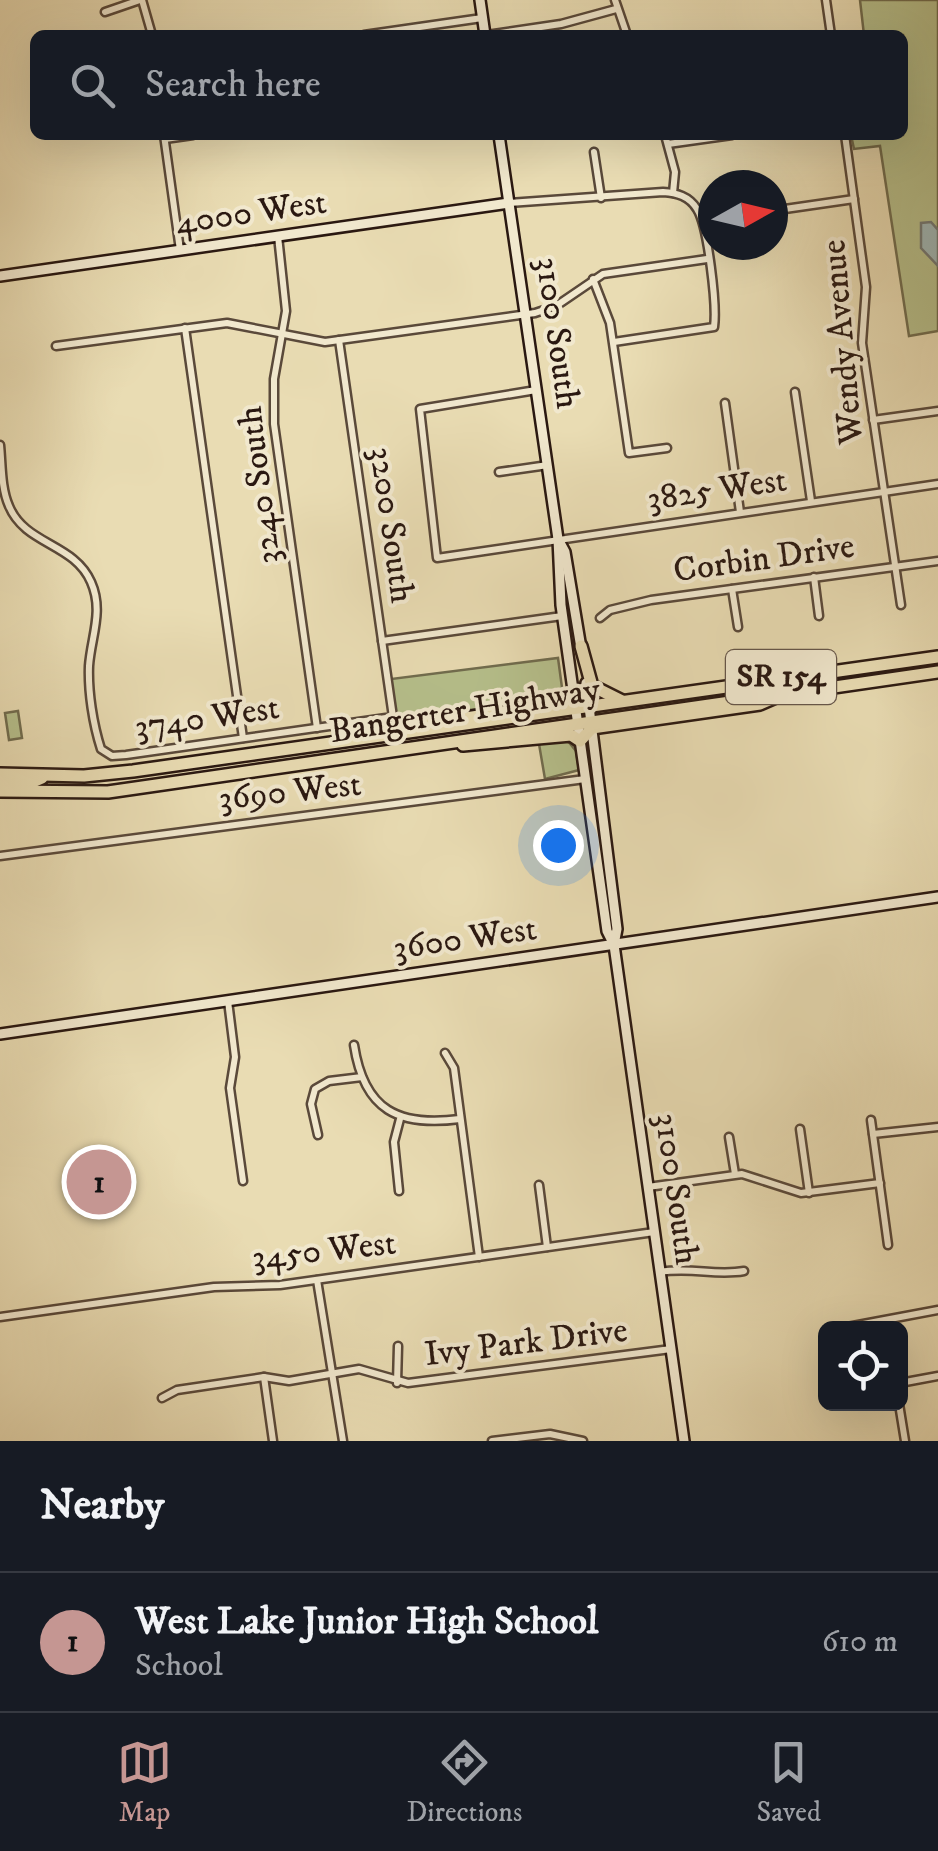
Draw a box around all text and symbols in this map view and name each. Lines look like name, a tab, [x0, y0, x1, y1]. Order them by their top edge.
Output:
search box	[30, 30, 908, 140]
icon: search	[65, 58, 120, 113]
text: Search here	[145, 61, 321, 109]
north arrow	[698, 170, 788, 260]
street label: 4000 West	[173, 181, 329, 245]
street label: Wendy Avenue	[812, 238, 874, 447]
street label: 3100 South	[525, 254, 589, 412]
street label: 3240 South	[229, 404, 291, 566]
street label: 3200 South	[358, 444, 424, 606]
street label: 3825 West	[644, 458, 790, 522]
street label: Corbin Drive	[671, 525, 857, 593]
road number: SR 154	[726, 650, 836, 704]
street label: Bangerter Highway	[327, 668, 604, 754]
street label: 3740 West	[132, 686, 282, 750]
street label: 3690 West	[217, 763, 363, 821]
your location	[533, 820, 584, 871]
street label: 3600 West	[391, 907, 539, 971]
street label: 3100 South	[644, 1110, 708, 1268]
pin: 1	[66, 1144, 132, 1220]
street label: 3450 West	[250, 1222, 398, 1280]
street label: Ivy Park Drive	[422, 1309, 630, 1377]
map controls	[818, 1321, 908, 1411]
button: locate	[818, 1321, 908, 1411]
text: Nearby	[40, 1480, 164, 1532]
text: West Lake Junior High School	[135, 1598, 598, 1646]
text: 1	[67, 1622, 78, 1662]
text: 610 m	[822, 1622, 898, 1662]
text: School	[135, 1646, 223, 1686]
tab: Map	[117, 1735, 172, 1830]
tab: Directions	[406, 1735, 522, 1830]
tab: Saved	[757, 1735, 821, 1830]

